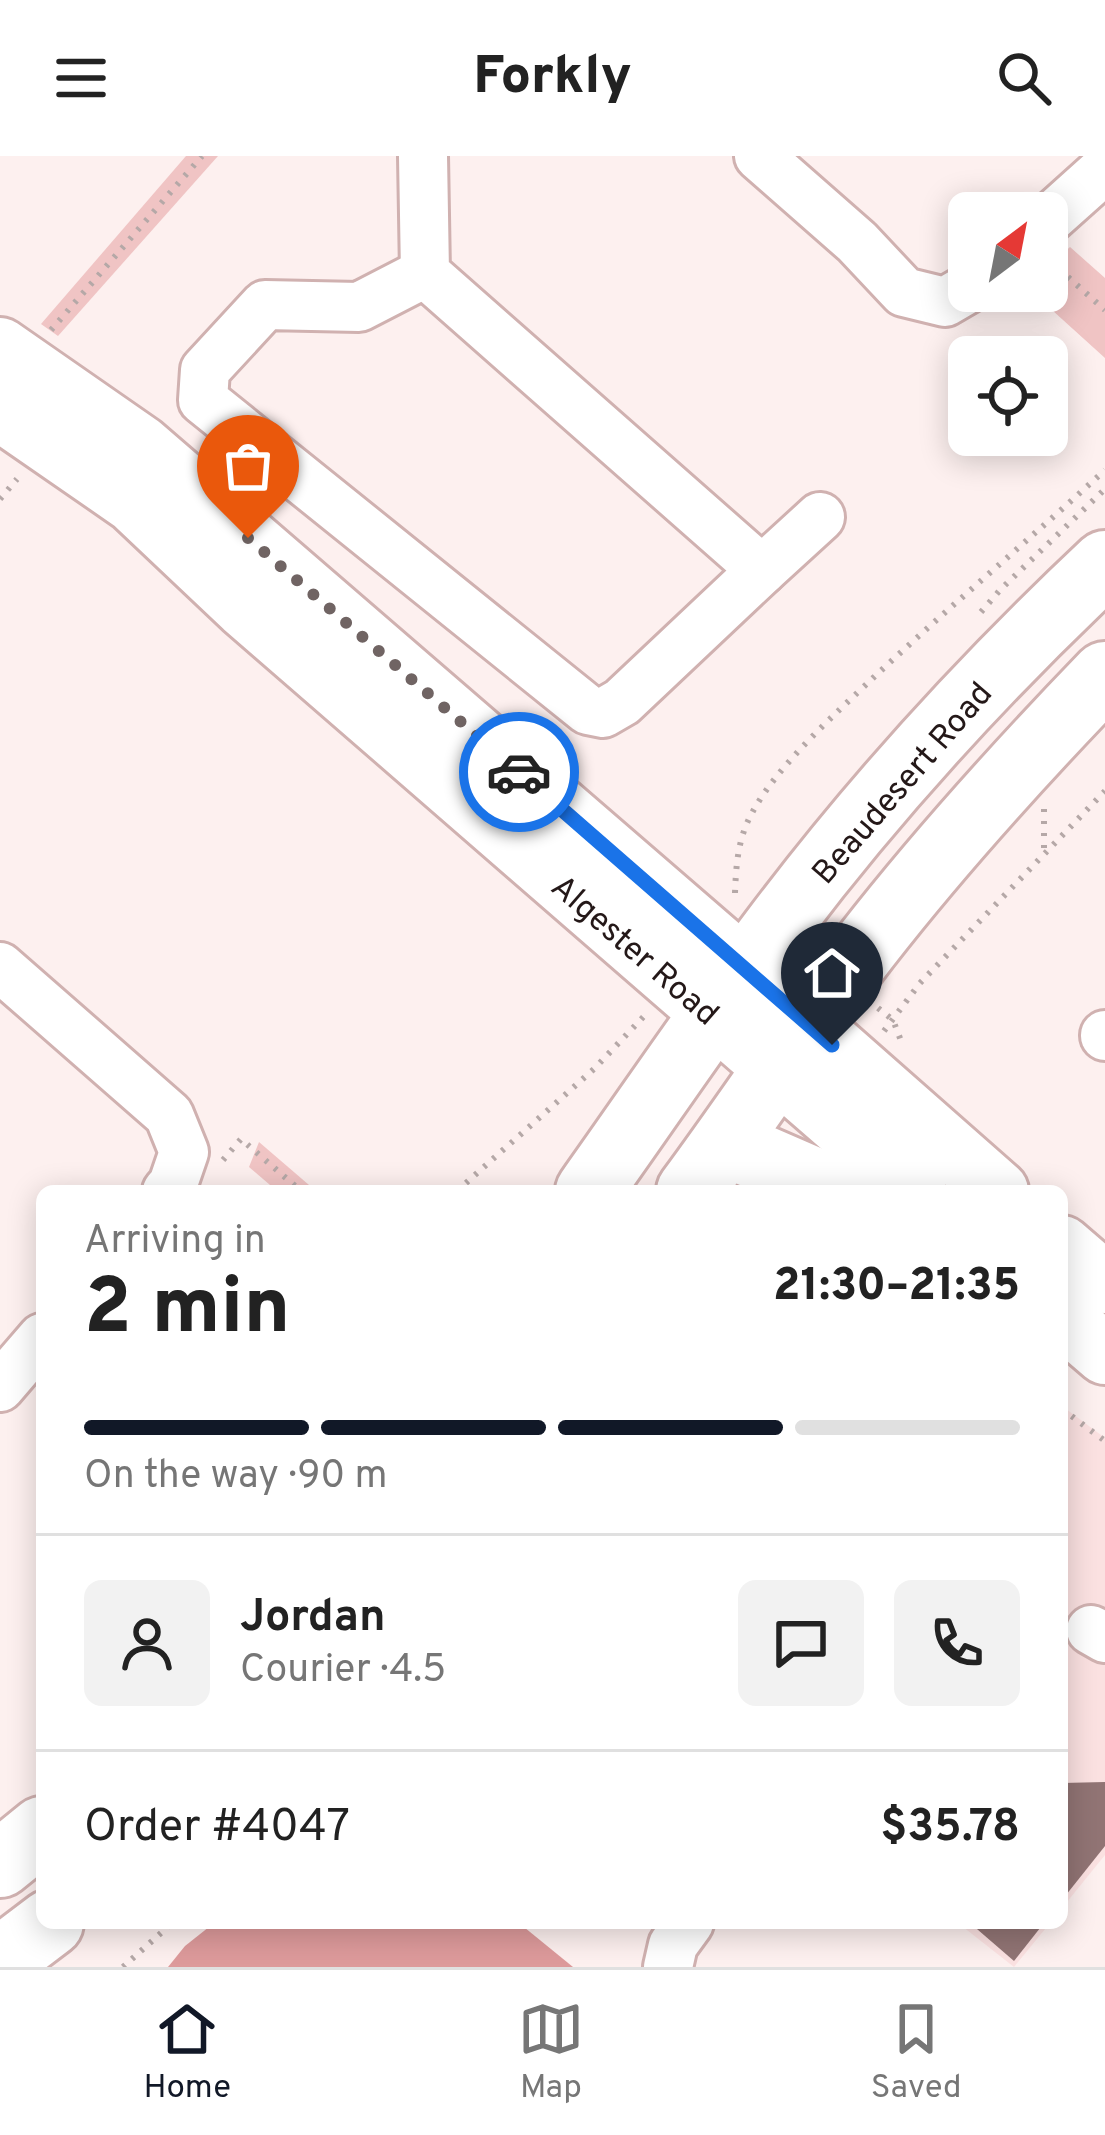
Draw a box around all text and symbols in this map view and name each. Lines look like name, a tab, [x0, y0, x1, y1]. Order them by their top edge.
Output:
text: Forkly	[473, 44, 632, 113]
icon: menu	[48, 45, 114, 111]
icon: search	[991, 45, 1057, 111]
north arrow	[948, 192, 1068, 312]
map controls	[948, 192, 1068, 456]
button: locate	[948, 336, 1068, 456]
pin	[197, 415, 299, 538]
icon: bag	[215, 433, 281, 499]
street label: Beaudesert Road	[805, 675, 1003, 894]
courier	[459, 712, 579, 832]
icon: car	[486, 739, 552, 805]
street label: Algester Road	[541, 868, 726, 1037]
pin	[781, 922, 883, 1045]
icon: home	[799, 940, 865, 1006]
text: Arriving in	[84, 1218, 266, 1267]
text: 21:30–21:35	[773, 1259, 1020, 1316]
text: 2 min	[84, 1262, 290, 1361]
text: On the way · 90 m	[84, 1453, 388, 1502]
button: person	[84, 1580, 210, 1706]
button: chat	[738, 1580, 864, 1706]
button: phone	[894, 1580, 1020, 1706]
text: Jordan	[240, 1590, 386, 1647]
text: Courier · 4.5	[240, 1647, 446, 1696]
text: Order #4047	[84, 1800, 350, 1857]
text: $35.78	[880, 1800, 1020, 1857]
tab: Home	[143, 1996, 231, 2110]
tab: Map	[518, 1996, 584, 2110]
tab: Saved	[871, 1996, 962, 2110]

